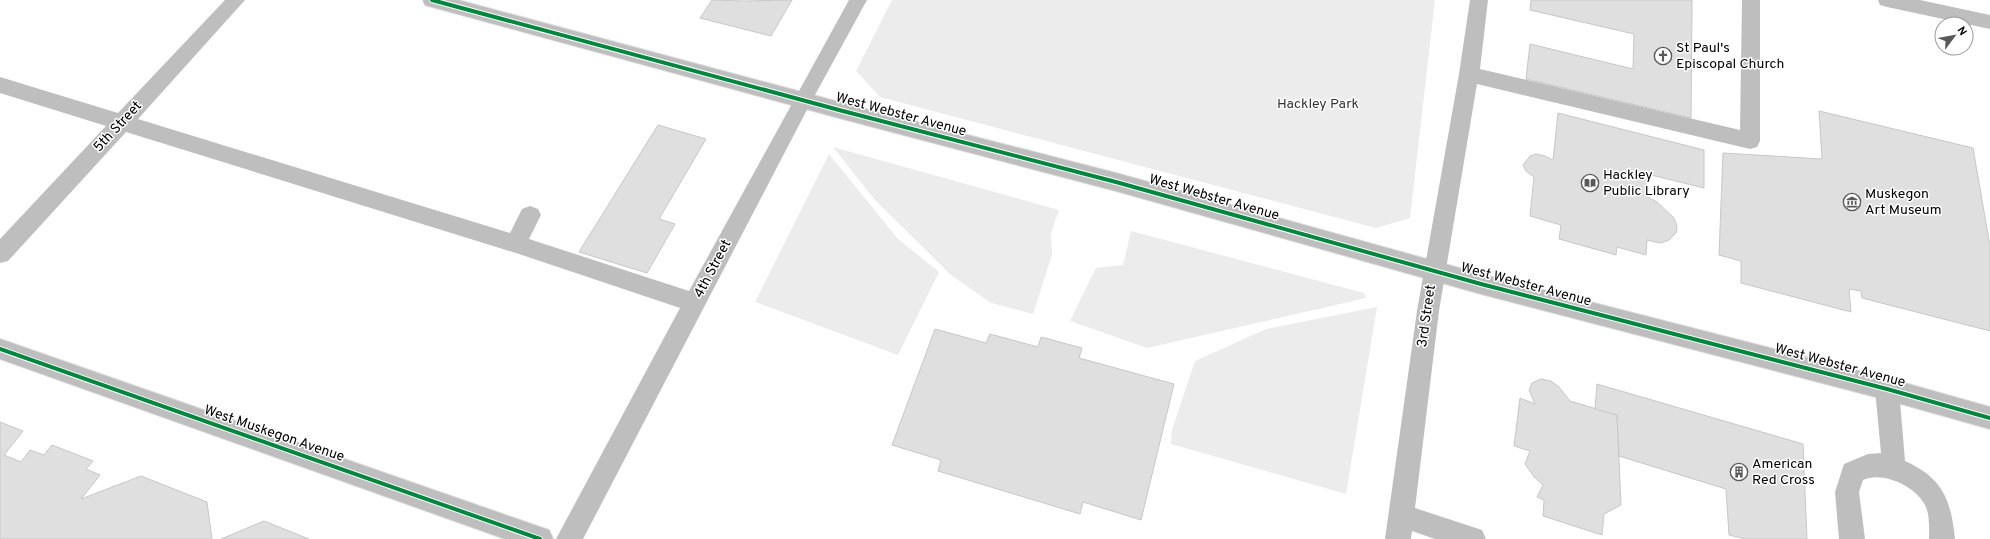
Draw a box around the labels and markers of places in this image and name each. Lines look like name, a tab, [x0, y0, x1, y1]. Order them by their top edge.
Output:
place label: St Paul's Episcopal Church	[1676, 40, 1784, 73]
church icon: St Paul's Episcopal Church	[1653, 46, 1673, 66]
place label: Hackley Public Library	[1603, 167, 1690, 200]
library icon: Hackley Public Library	[1580, 173, 1600, 193]
place label: Muskegon Art Museum	[1865, 186, 1942, 219]
museum icon: Muskegon Art Museum	[1842, 192, 1862, 212]
place label: American Red Cross	[1752, 456, 1815, 489]
building icon: American Red Cross	[1729, 462, 1749, 482]

